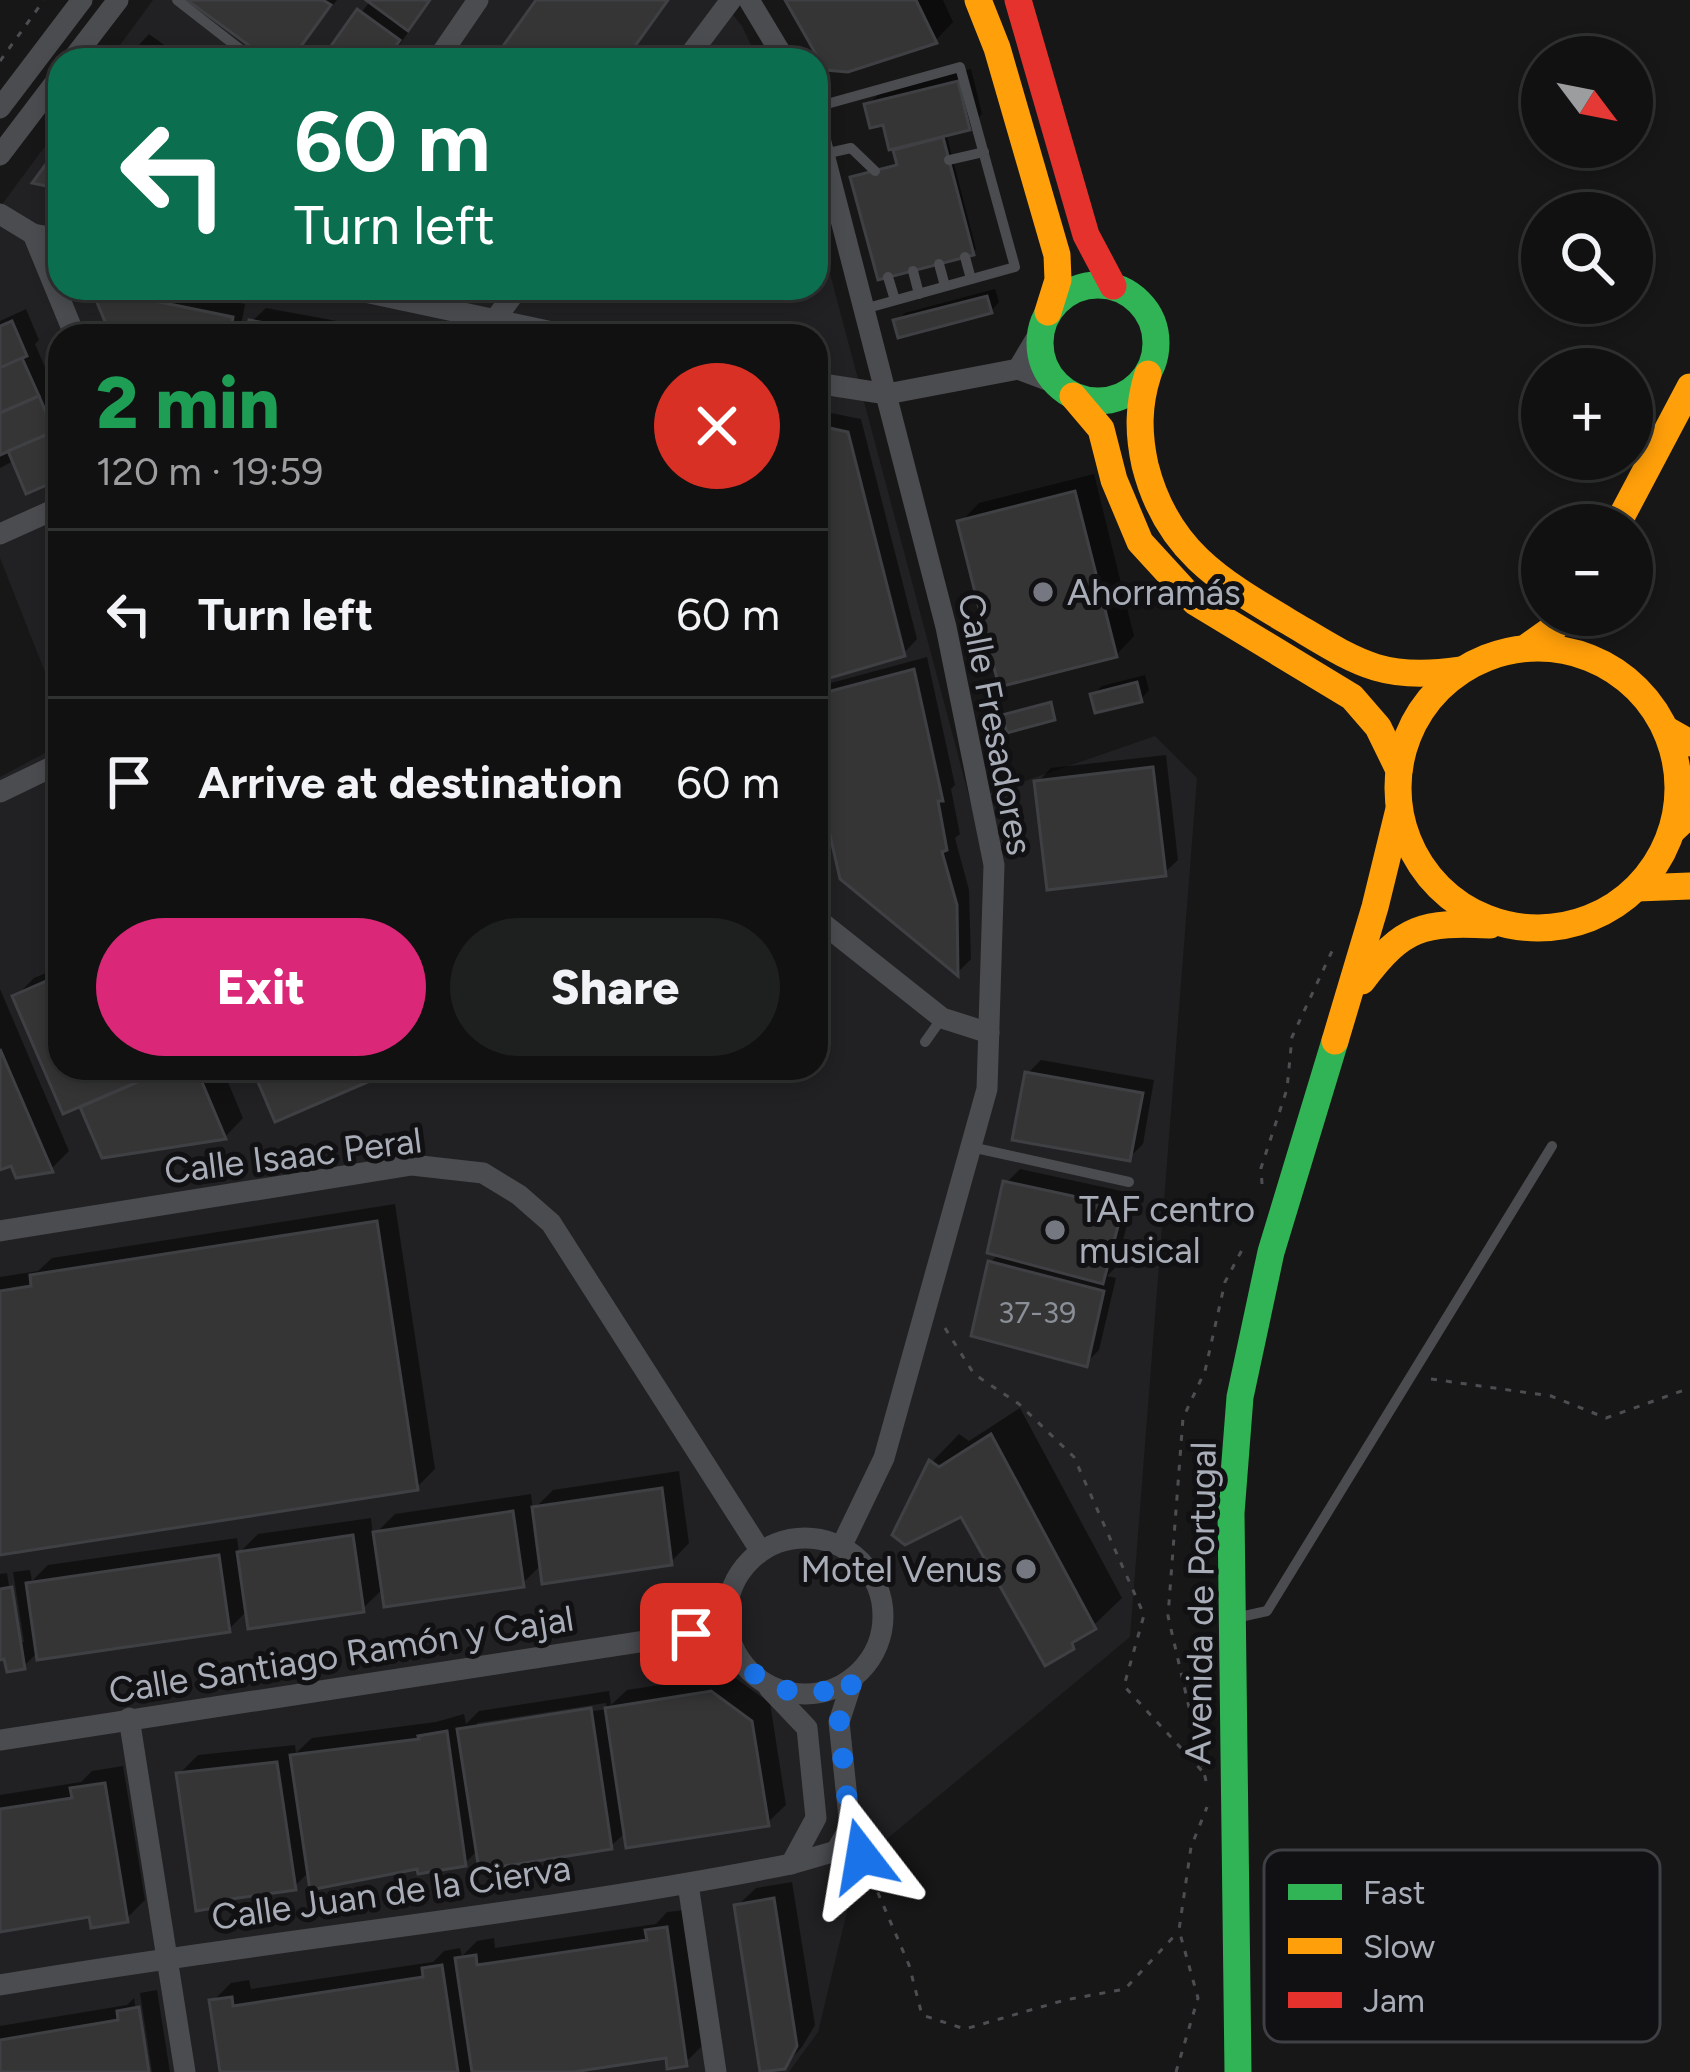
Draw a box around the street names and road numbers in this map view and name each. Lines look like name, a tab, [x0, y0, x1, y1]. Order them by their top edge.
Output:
street label: Calle Fresadores	[949, 590, 1042, 858]
street label: Calle Isaac Peral	[162, 1118, 424, 1193]
street label: Avenida de Portugal	[1176, 1441, 1225, 1765]
street label: Calle Santiago Ramón y Cajal	[106, 1596, 577, 1712]
street label: Calle Juan de la Cierva	[209, 1846, 573, 1939]

